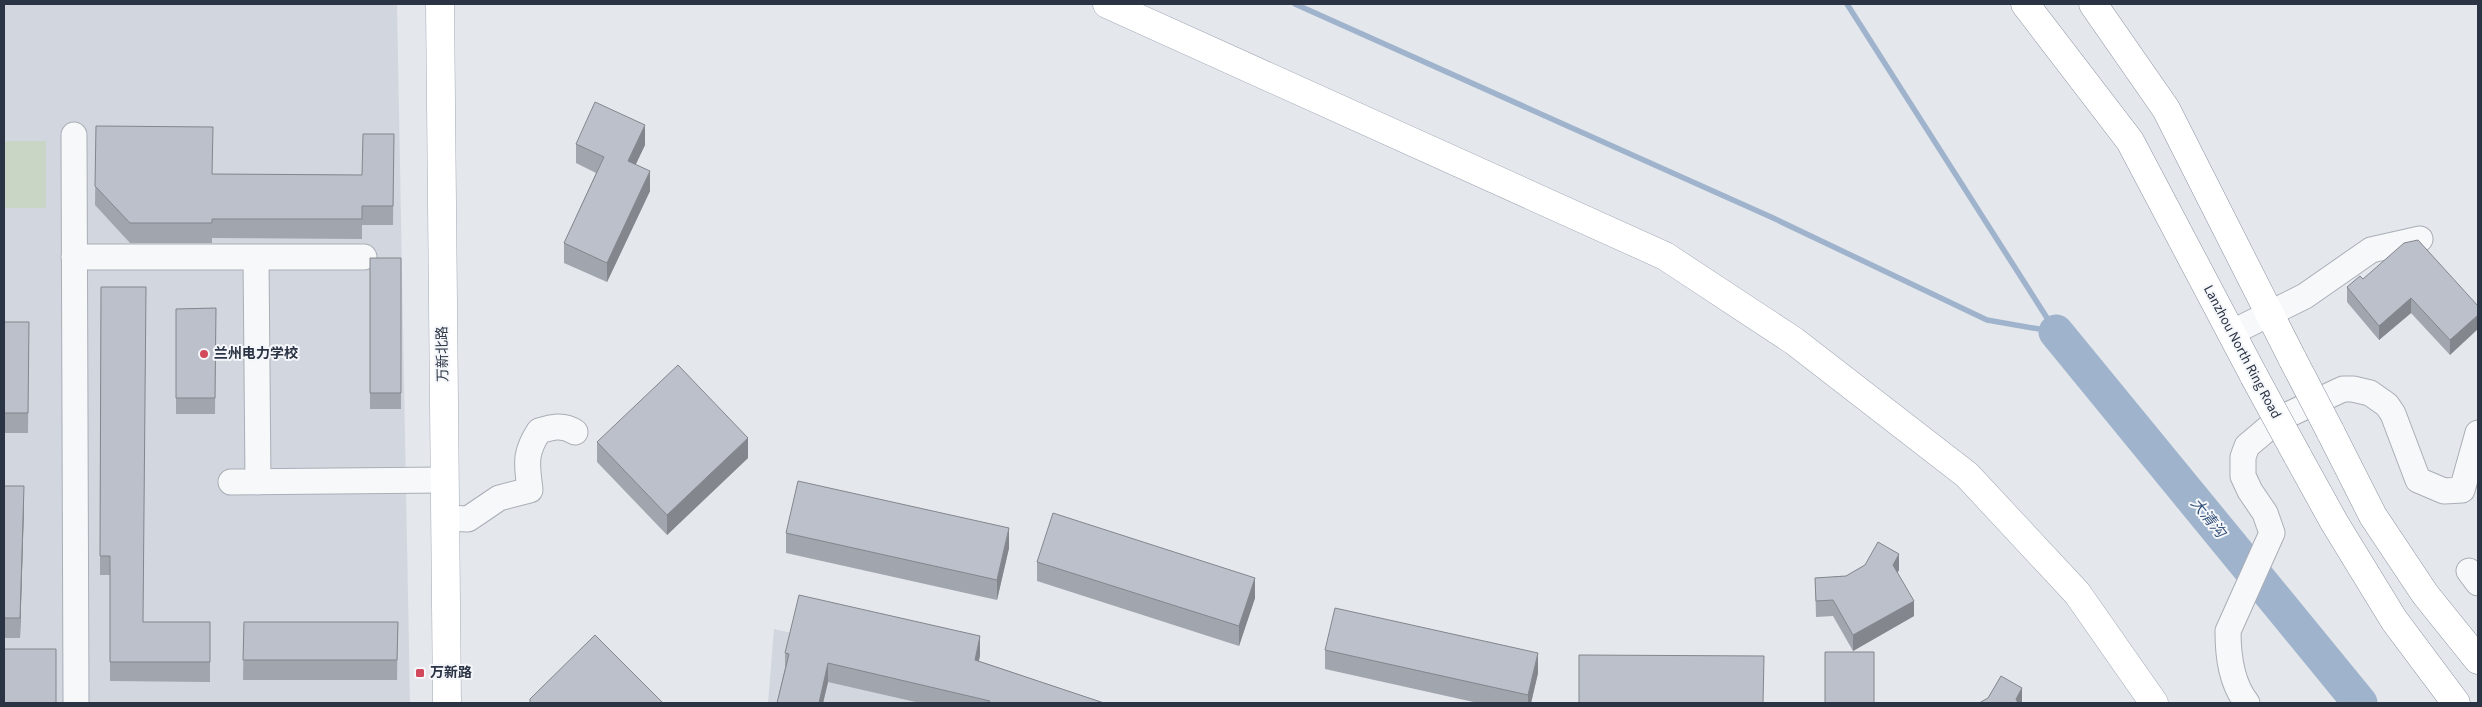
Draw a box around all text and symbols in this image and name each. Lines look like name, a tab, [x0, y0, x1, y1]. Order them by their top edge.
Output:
street label: Lanzhou North Ring Road	[2198, 282, 2286, 422]
street label: 万新北路	[433, 326, 453, 382]
place label: 兰州电力学校	[214, 344, 298, 364]
marker: 兰州电力学校	[198, 348, 210, 360]
water label: 大清沟	[2186, 494, 2232, 544]
place label: 万新路	[430, 663, 472, 683]
marker: 万新路	[414, 667, 426, 679]

